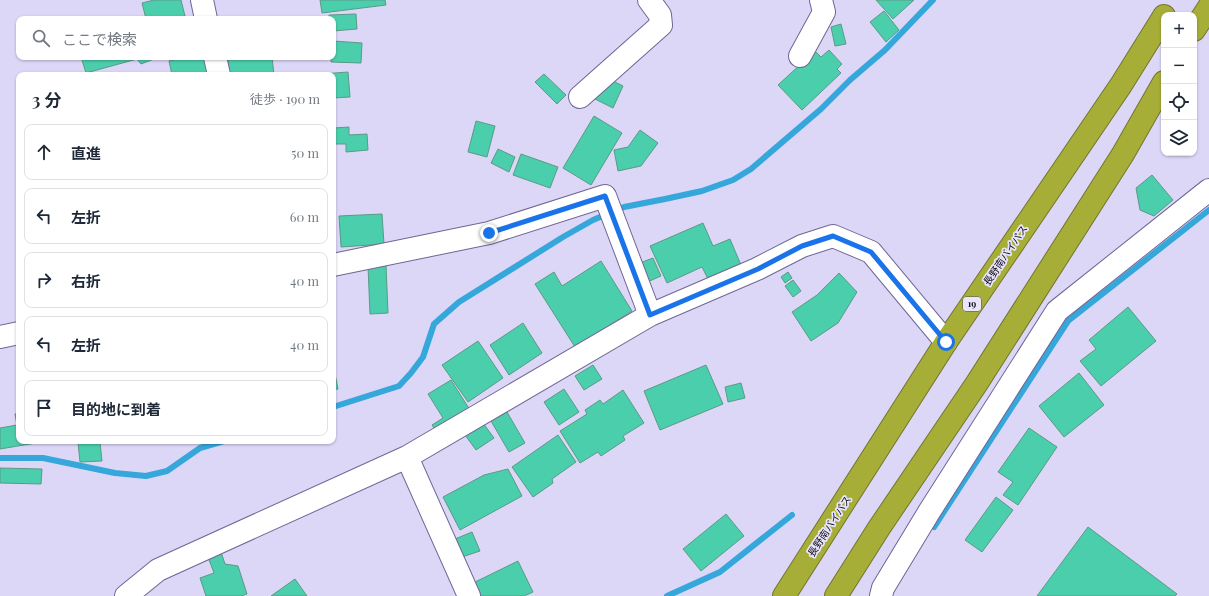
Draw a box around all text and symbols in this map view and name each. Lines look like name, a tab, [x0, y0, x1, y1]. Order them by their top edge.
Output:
map controls	[1161, 12, 1197, 156]
button: +	[1161, 12, 1197, 48]
search box	[16, 16, 336, 60]
icon: search	[30, 27, 52, 49]
text: ここで検索	[62, 29, 137, 49]
button: −	[1161, 48, 1197, 84]
button: locate	[1161, 84, 1197, 120]
text: 3 分	[32, 88, 61, 110]
text: 徒歩 · 190 m	[250, 90, 320, 107]
button: layers	[1161, 120, 1197, 156]
icon: ahead	[33, 141, 55, 163]
text: 直進	[71, 143, 101, 163]
text: 50 m	[291, 144, 319, 161]
icon: left	[33, 205, 55, 227]
text: 左折	[71, 207, 101, 227]
text: 60 m	[290, 208, 319, 225]
street label: 長野南バイパス	[980, 222, 1030, 288]
route end	[480, 224, 498, 242]
icon: right	[33, 269, 55, 291]
text: 右折	[71, 271, 101, 291]
text: 40 m	[290, 272, 319, 289]
road number: 19	[963, 297, 981, 311]
icon: left	[33, 333, 55, 355]
route start	[937, 333, 955, 351]
text: 左折	[71, 335, 101, 355]
text: 40 m	[290, 336, 319, 353]
icon: arrive	[33, 397, 55, 419]
text: 目的地に到着	[71, 399, 161, 419]
street label: 長野南バイパス	[804, 493, 854, 559]

